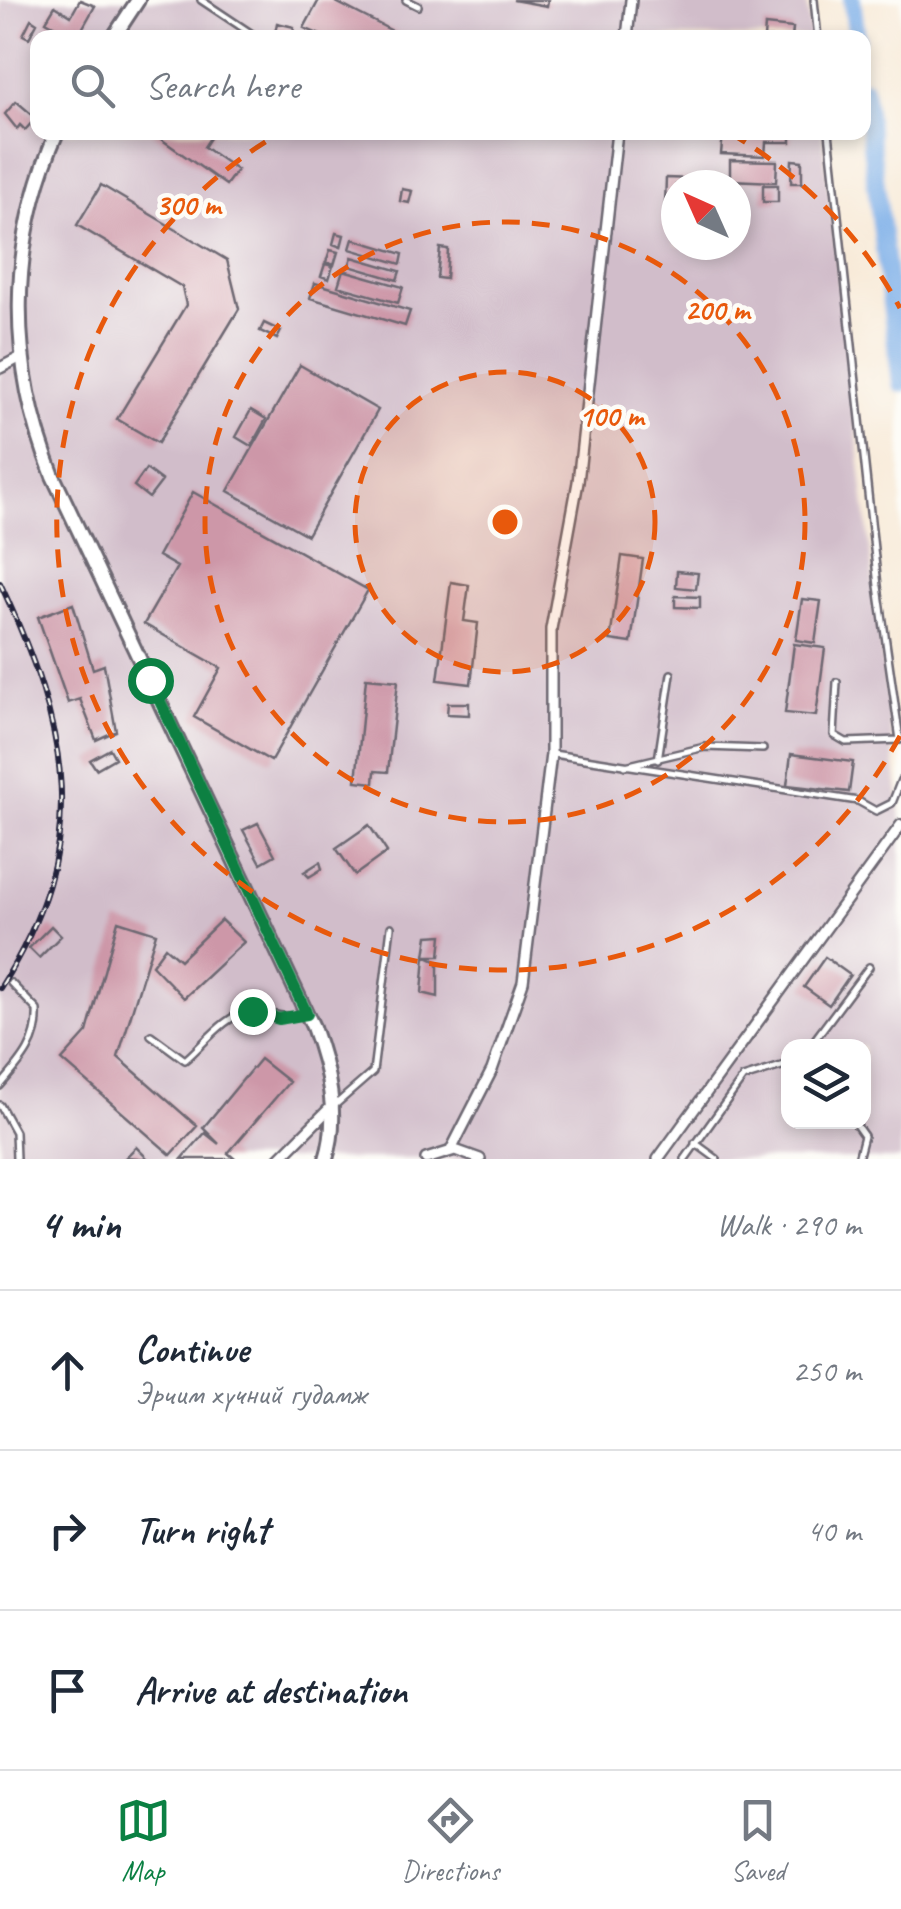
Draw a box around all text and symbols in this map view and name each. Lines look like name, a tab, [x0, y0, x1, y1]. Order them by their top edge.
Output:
search box	[30, 30, 871, 140]
icon: search	[65, 58, 120, 113]
text: Search here	[145, 62, 300, 109]
north arrow	[661, 170, 751, 260]
text: 300 m	[156, 186, 223, 224]
text: 200 m	[685, 291, 752, 329]
text: 100 m	[579, 397, 646, 435]
centre of rings	[487, 504, 523, 540]
route start	[128, 658, 174, 704]
route end	[230, 989, 276, 1035]
map controls	[781, 1039, 871, 1129]
button: layers	[781, 1039, 871, 1129]
text: 4 min	[40, 1198, 120, 1251]
text: Walk · 290 m	[717, 1204, 861, 1245]
text: Continue	[135, 1326, 249, 1373]
icon: ahead	[40, 1343, 95, 1398]
text: 250 m	[792, 1350, 861, 1391]
text: Эрчим хүчний гудамж	[135, 1373, 367, 1414]
icon: right	[40, 1503, 95, 1558]
text: Turn right	[135, 1507, 269, 1554]
text: 40 m	[807, 1510, 861, 1551]
icon: arrive	[40, 1663, 95, 1718]
text: Arrive at destination	[135, 1667, 407, 1714]
tab: Map	[116, 1793, 171, 1888]
tab: Directions	[402, 1793, 499, 1888]
tab: Saved	[730, 1793, 785, 1888]

